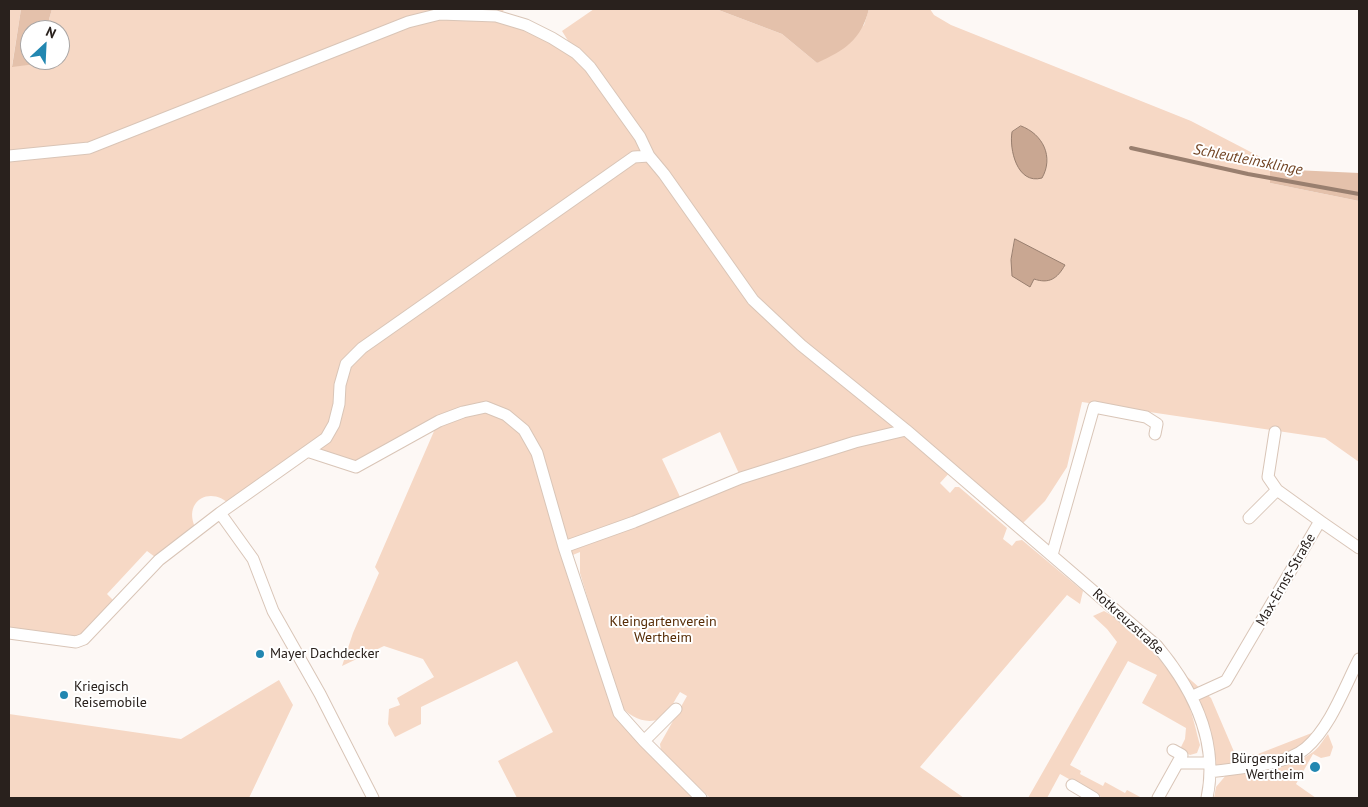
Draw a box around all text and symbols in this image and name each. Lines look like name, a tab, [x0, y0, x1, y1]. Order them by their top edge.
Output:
north arrow	[20, 20, 70, 70]
text: N	[43, 22, 59, 42]
water label: Schleutleinsklinge	[1192, 141, 1304, 179]
street label: Max-Ernst-Straße	[1253, 531, 1319, 629]
street label: Rotkreuzstraße	[1089, 586, 1167, 658]
park label: Kleingartenverein Wertheim	[609, 614, 717, 646]
place label: Mayer Dachdecker	[270, 646, 379, 662]
marker: Mayer Dachdecker	[254, 648, 266, 660]
place label: Kriegisch Reisemobile	[74, 679, 147, 712]
marker: Kriegisch Reisemobile	[58, 689, 70, 701]
place label: Bürgerspital Wertheim	[1231, 751, 1304, 784]
marker: Bürgerspital Wertheim	[1308, 760, 1322, 774]

